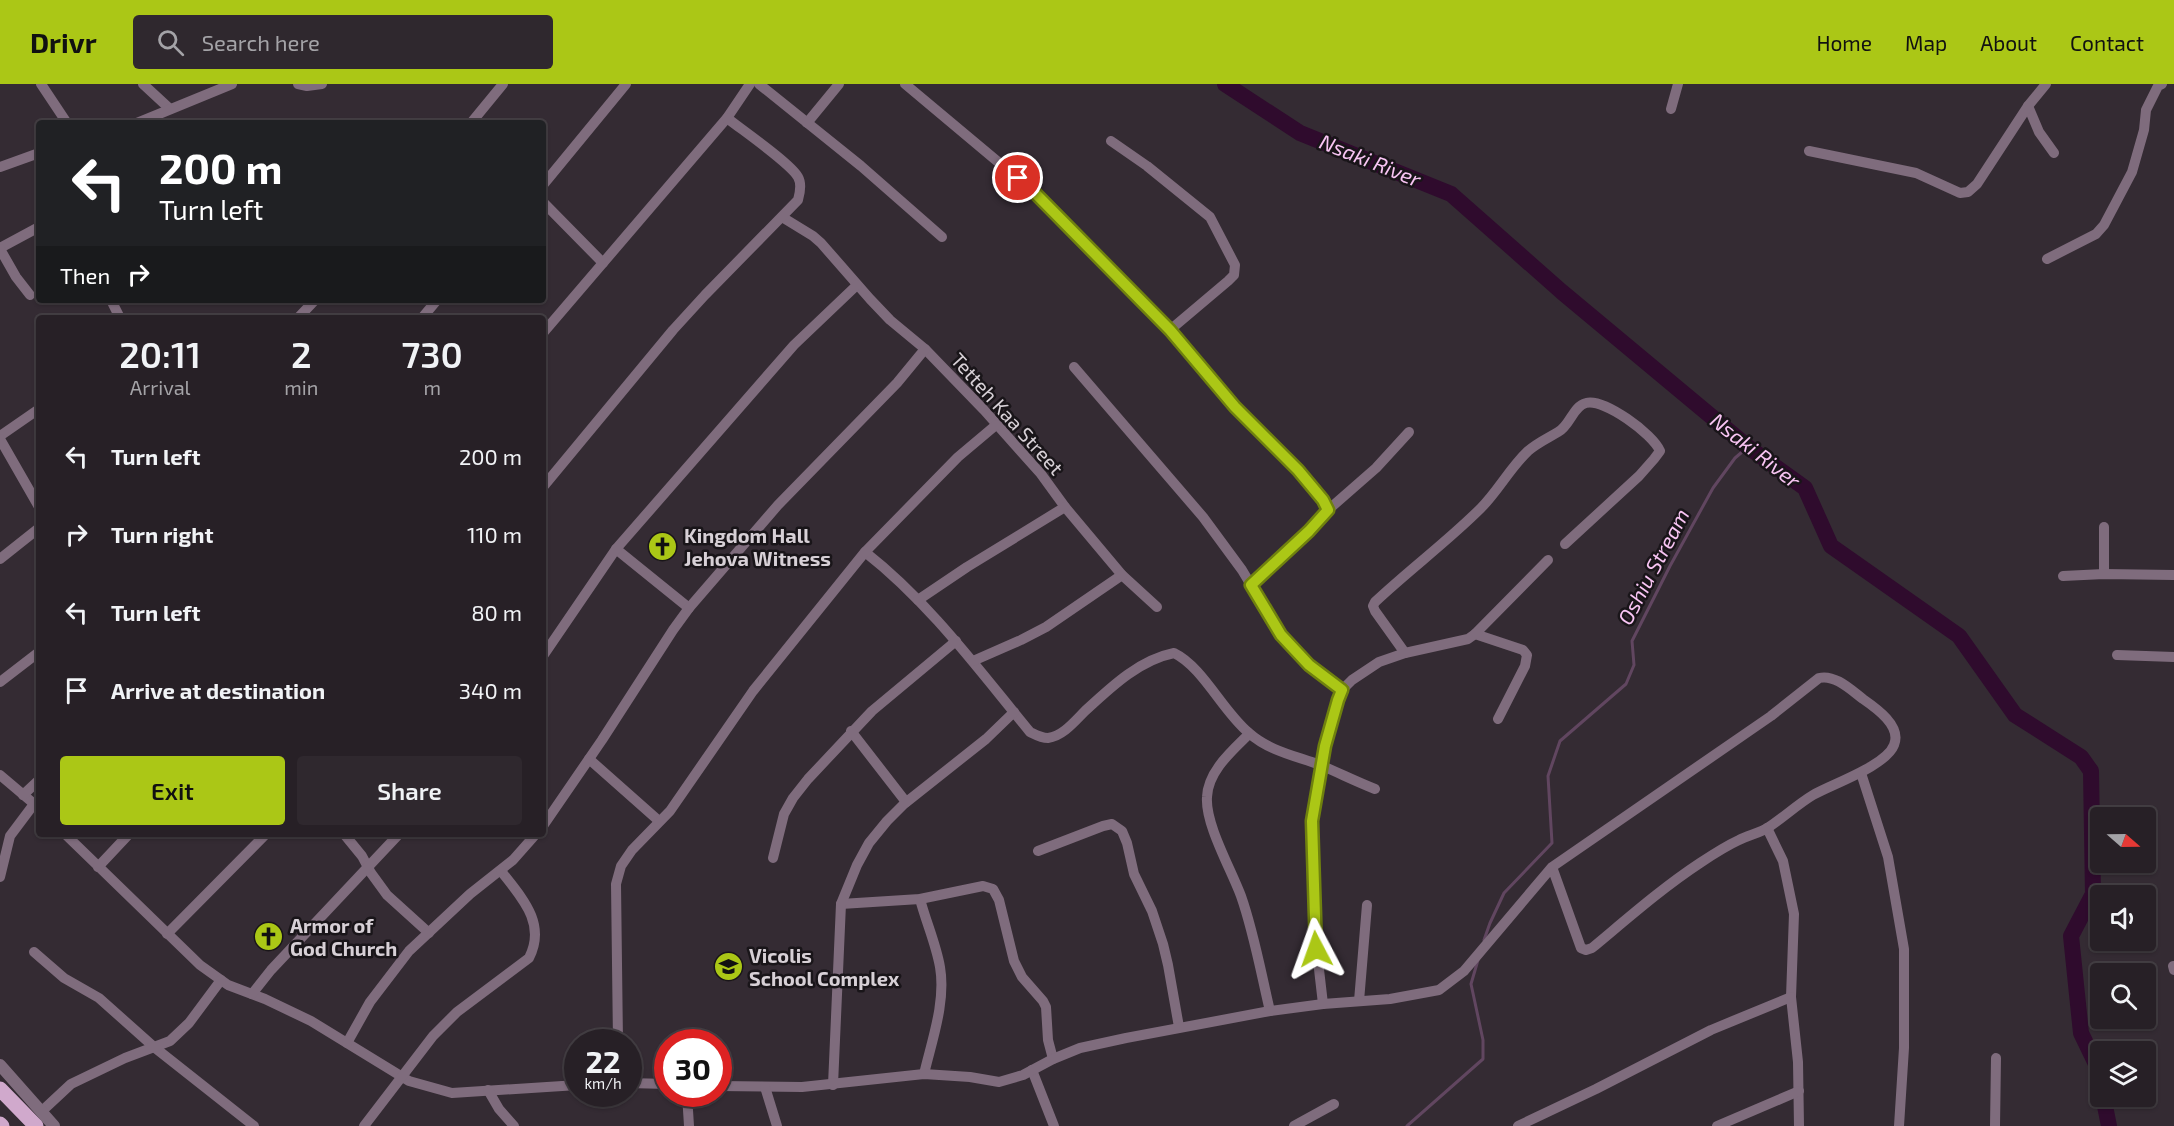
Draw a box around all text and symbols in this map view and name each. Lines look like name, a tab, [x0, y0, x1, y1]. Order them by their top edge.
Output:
search box	[133, 15, 553, 69]
text: Drivr	[30, 25, 97, 59]
icon: search	[154, 26, 187, 59]
text: Search here	[202, 29, 320, 55]
text: Home	[1816, 30, 1872, 55]
text: Map	[1905, 30, 1947, 55]
text: About	[1980, 30, 2037, 55]
text: Contact	[2070, 30, 2144, 55]
water label: Nsaki River	[1316, 128, 1426, 192]
text: 200 m	[159, 142, 282, 192]
icon: left	[60, 144, 138, 222]
pin	[992, 152, 1043, 203]
icon: arrive	[1001, 161, 1034, 194]
text: Turn left	[159, 193, 263, 225]
icon: right	[122, 258, 155, 291]
text: Then	[60, 262, 110, 288]
text: 20:11	[119, 332, 201, 375]
text: 2	[291, 332, 312, 375]
text: 730	[402, 332, 463, 375]
street label: Tetteh Kaa Street	[947, 347, 1069, 480]
text: Arrival	[130, 375, 191, 399]
text: min	[284, 375, 318, 399]
text: m	[423, 375, 441, 399]
water label: Nsaki River	[1706, 407, 1806, 493]
icon: left	[60, 440, 93, 473]
text: Turn left	[111, 443, 200, 469]
text: 200 m	[459, 443, 522, 469]
water label: Oshiu Stream	[1612, 504, 1694, 629]
icon: right	[60, 518, 93, 551]
text: Turn right	[111, 521, 213, 547]
text: 110 m	[467, 521, 522, 547]
place label: Kingdom Hall Jehova Witness	[684, 523, 831, 570]
church icon: Kingdom Hall Jehova Witness	[647, 531, 679, 563]
icon: left	[60, 596, 93, 629]
text: Turn left	[111, 599, 200, 625]
text: 80 m	[471, 599, 522, 625]
icon: arrive	[60, 674, 93, 707]
text: Arrive at destination	[111, 677, 325, 703]
text: 340 m	[459, 677, 522, 703]
button: Exit	[60, 756, 285, 825]
button: Share	[297, 756, 522, 825]
north arrow	[2090, 807, 2156, 873]
map controls	[2090, 807, 2156, 1107]
button: sound	[2090, 885, 2156, 951]
place label: Armor of God Church	[290, 913, 397, 960]
position arrow	[1284, 917, 1348, 981]
church icon: Armor of God Church	[253, 921, 285, 953]
place label: Vicolis School Complex	[749, 943, 900, 990]
school or university icon: Vicolis School Complex	[712, 951, 744, 983]
button: search	[2090, 963, 2156, 1029]
speed limit sign: 30	[654, 1029, 732, 1107]
button: layers	[2090, 1041, 2156, 1107]
text: 22	[586, 1043, 620, 1079]
text: km/h	[584, 1074, 622, 1092]

